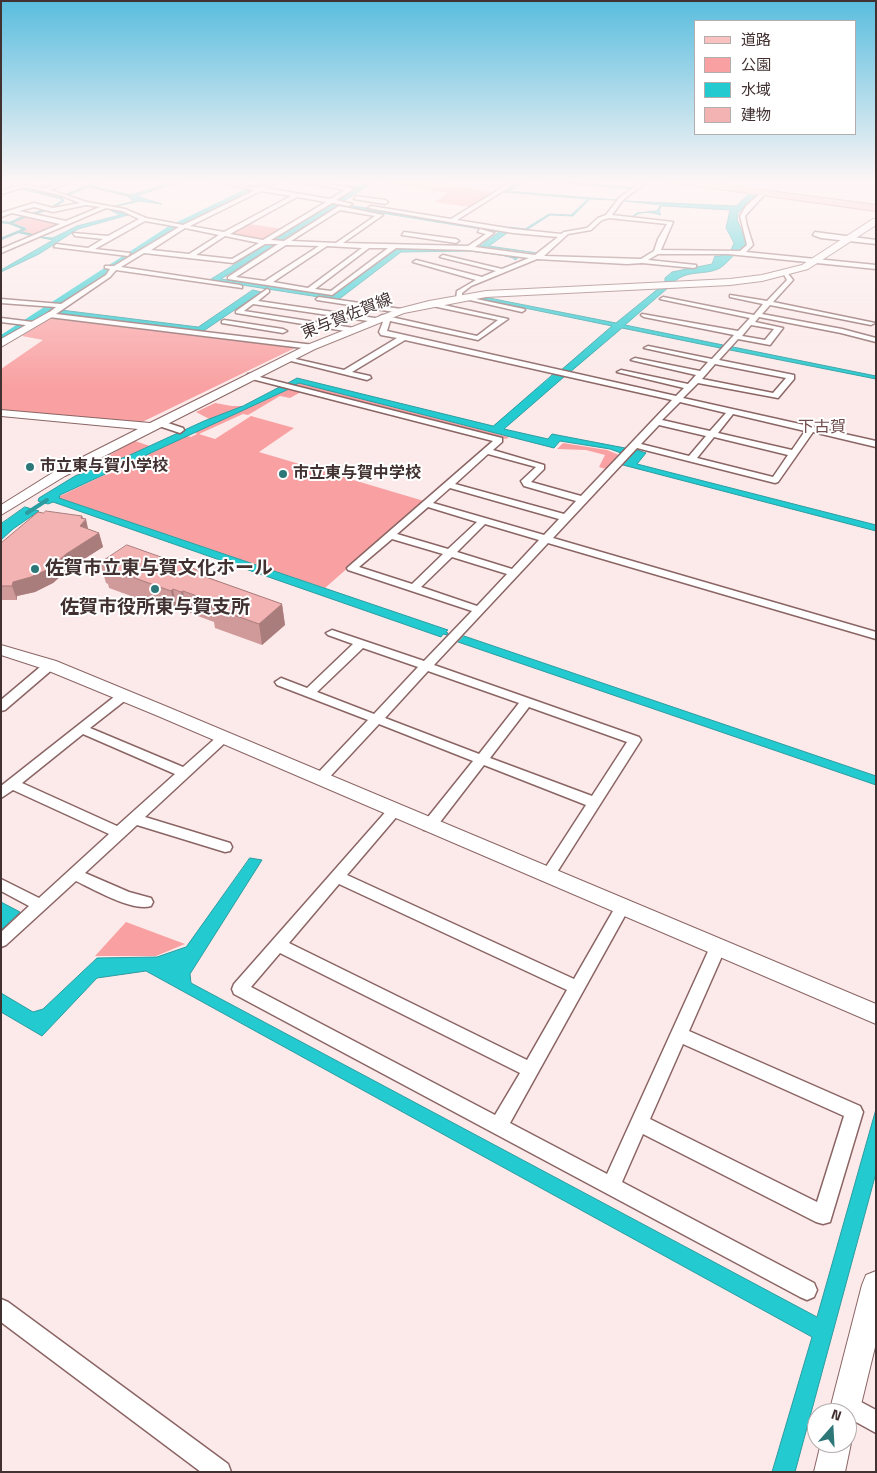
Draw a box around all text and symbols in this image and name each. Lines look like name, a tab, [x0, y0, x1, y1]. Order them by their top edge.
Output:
legend	[694, 20, 857, 135]
text: 道路	[741, 28, 771, 51]
text: 公園	[741, 53, 771, 76]
text: 水域	[741, 78, 771, 101]
text: 建物	[741, 103, 771, 126]
street label: 東与賀佐賀線	[299, 290, 395, 344]
district label: 下古賀	[798, 418, 846, 438]
place label: 市立東与賀小学校	[40, 457, 168, 477]
marker: 市立東与賀小学校	[24, 461, 36, 473]
place label: 市立東与賀中学校	[293, 464, 421, 484]
marker: 市立東与賀中学校	[277, 468, 289, 480]
place label: 佐賀市立東与賀文化ホール	[45, 558, 273, 580]
marker: 佐賀市立東与賀文化ホール	[29, 563, 41, 575]
marker: 佐賀市役所東与賀支所	[149, 583, 161, 595]
place label: 佐賀市役所東与賀支所	[60, 597, 250, 619]
north arrow	[807, 1403, 857, 1453]
text: N	[829, 1403, 845, 1426]

